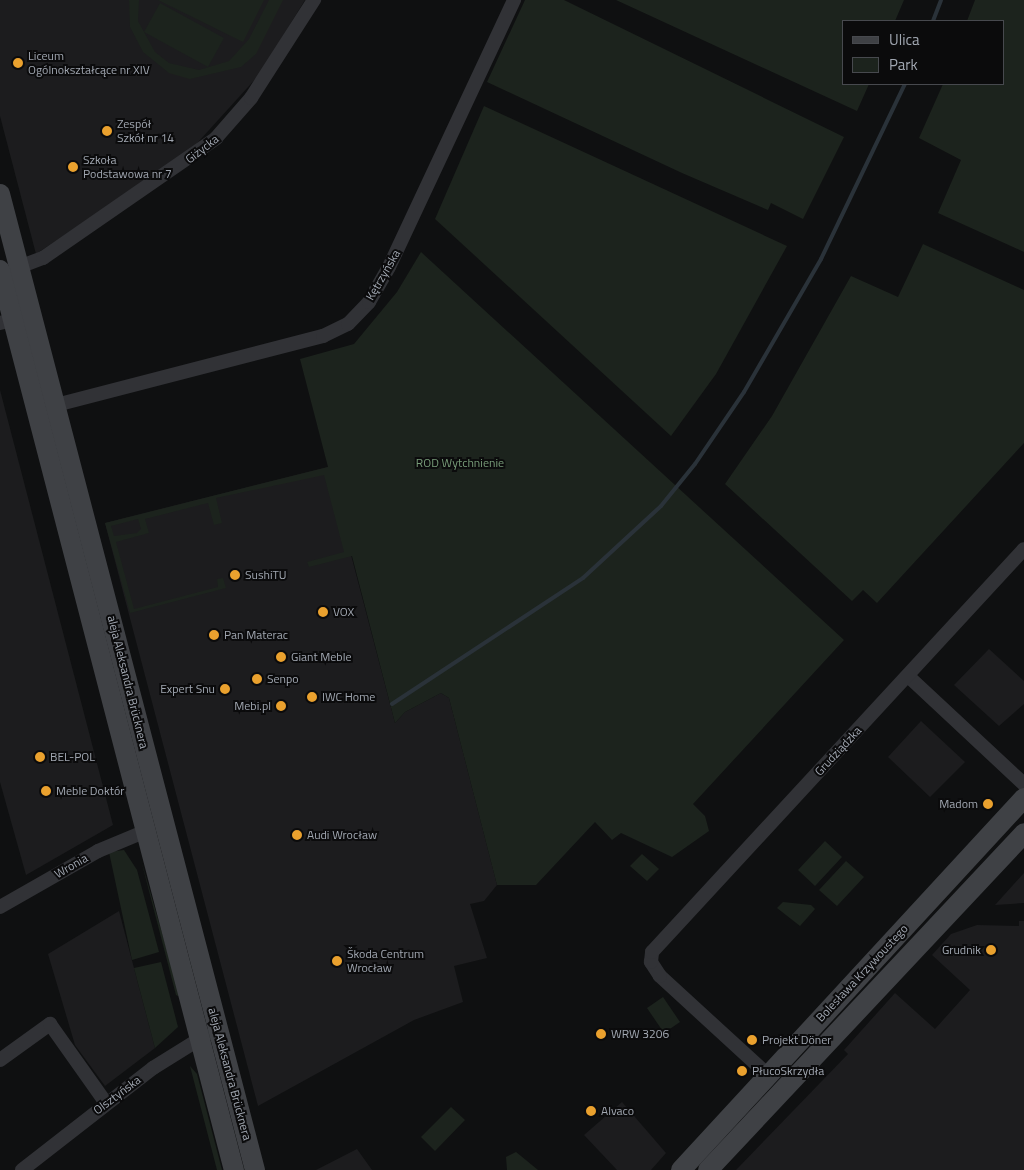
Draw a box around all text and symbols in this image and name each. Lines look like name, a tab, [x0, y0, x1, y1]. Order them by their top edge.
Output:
legend	[842, 20, 1004, 85]
text: Ulica	[889, 28, 919, 51]
place label: Liceum Ogólnokształcące nr XIV	[28, 49, 150, 77]
text: Park	[889, 53, 918, 76]
marker: Liceum Ogólnokształcące nr XIV	[12, 57, 24, 69]
place label: Zespół Szkół nr 14	[117, 117, 174, 145]
marker: Zespół Szkół nr 14	[101, 125, 113, 137]
street label: Giżycka	[183, 132, 221, 166]
place label: Szkoła Podstawowa nr 7	[83, 153, 172, 181]
marker: Szkoła Podstawowa nr 7	[67, 161, 79, 173]
street label: Kętrzyńska	[363, 247, 403, 303]
park label: ROD Wytchnienie	[416, 456, 504, 470]
place label: SushiTU	[245, 568, 287, 582]
marker: SushiTU	[229, 569, 241, 581]
place label: VOX	[333, 605, 354, 619]
marker: VOX	[317, 606, 329, 618]
street label: aleja Aleksandra Brücknera	[104, 614, 152, 750]
place label: Pan Materac	[224, 628, 288, 642]
marker: Pan Materac	[208, 629, 220, 641]
place label: Giant Meble	[291, 650, 352, 664]
marker: Giant Meble	[275, 651, 287, 663]
place label: Senpo	[267, 672, 299, 686]
marker: Senpo	[251, 673, 263, 685]
place label: Expert Snu	[160, 682, 215, 696]
marker: Expert Snu	[219, 683, 231, 695]
place label: IWC Home	[322, 690, 375, 704]
marker: IWC Home	[306, 691, 318, 703]
place label: Mebi.pl	[234, 699, 271, 713]
marker: Mebi.pl	[275, 700, 287, 712]
street label: Grudziądzka	[812, 723, 864, 779]
place label: BEL-POL	[50, 750, 95, 764]
marker: BEL-POL	[34, 751, 46, 763]
place label: Meble Doktór	[56, 784, 124, 798]
marker: Meble Doktór	[40, 785, 52, 797]
place label: Madom	[939, 797, 978, 811]
marker: Madom	[982, 798, 994, 810]
place label: Audi Wrocław	[307, 828, 377, 842]
marker: Audi Wrocław	[291, 829, 303, 841]
street label: Wronia	[52, 851, 90, 881]
street label: Bolesława Krzywoustego	[813, 921, 911, 1025]
place label: Grudnik	[942, 943, 981, 957]
marker: Grudnik	[985, 944, 997, 956]
place label: Škoda Centrum Wrocław	[347, 947, 424, 975]
marker: Škoda Centrum Wrocław	[331, 955, 343, 967]
street label: aleja Aleksandra Brücknera	[205, 1006, 255, 1142]
place label: WRW 3206	[611, 1027, 669, 1041]
marker: WRW 3206	[595, 1028, 607, 1040]
place label: Projekt Döner	[762, 1033, 832, 1047]
marker: Projekt Döner	[746, 1034, 758, 1046]
place label: PłucoSkrzydła	[752, 1064, 824, 1078]
marker: PłucoSkrzydła	[736, 1065, 748, 1077]
street label: Olsztyńska	[91, 1073, 143, 1117]
place label: Alvaco	[601, 1104, 634, 1118]
marker: Alvaco	[585, 1105, 597, 1117]

